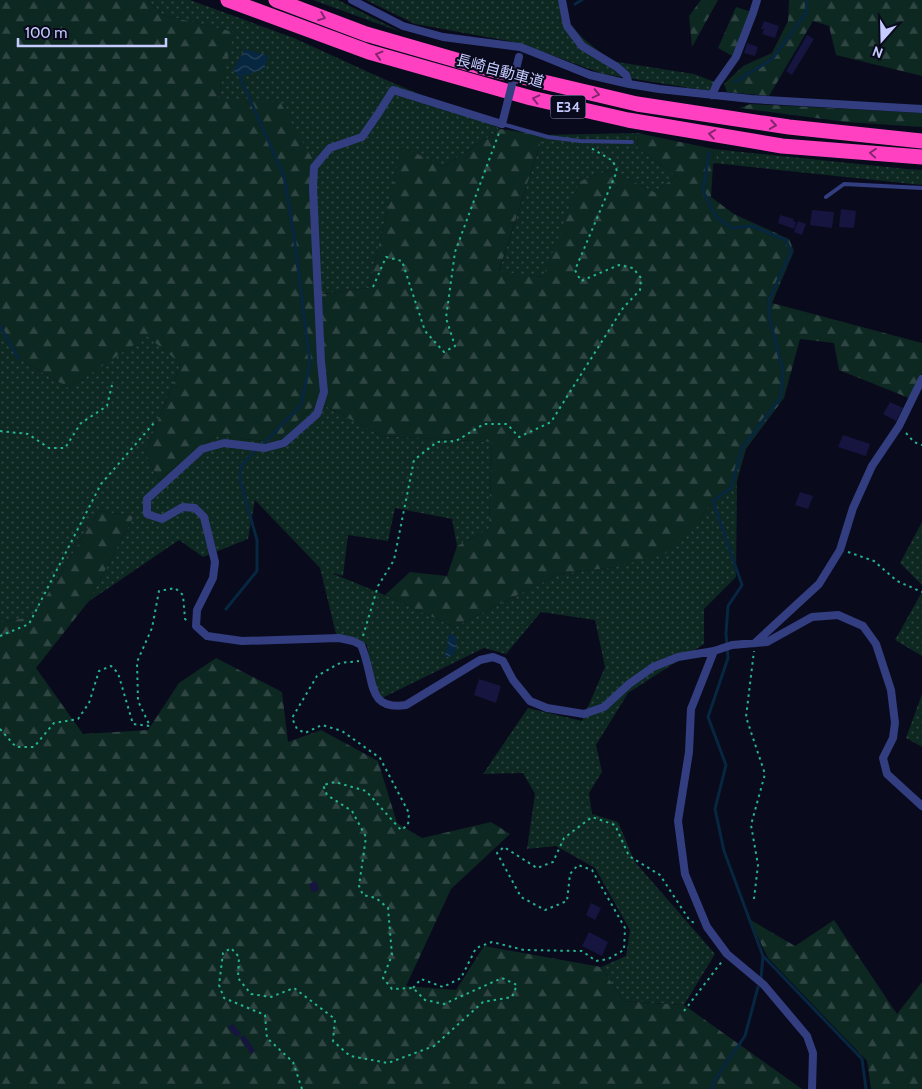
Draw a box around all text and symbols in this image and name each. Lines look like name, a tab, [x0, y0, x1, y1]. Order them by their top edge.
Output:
one-way arrow	[317, 11, 325, 21]
scale bar	[18, 15, 165, 47]
north arrow	[857, 15, 907, 65]
text: 100 m	[25, 24, 67, 42]
text: N	[870, 42, 885, 62]
one-way arrow	[376, 51, 384, 61]
street label: 長崎自動車道	[454, 51, 546, 91]
one-way arrow	[591, 89, 600, 99]
one-way arrow	[531, 94, 540, 105]
road number: E34	[550, 95, 586, 118]
one-way arrow	[769, 119, 777, 129]
one-way arrow	[708, 130, 717, 140]
one-way arrow	[869, 148, 877, 159]

